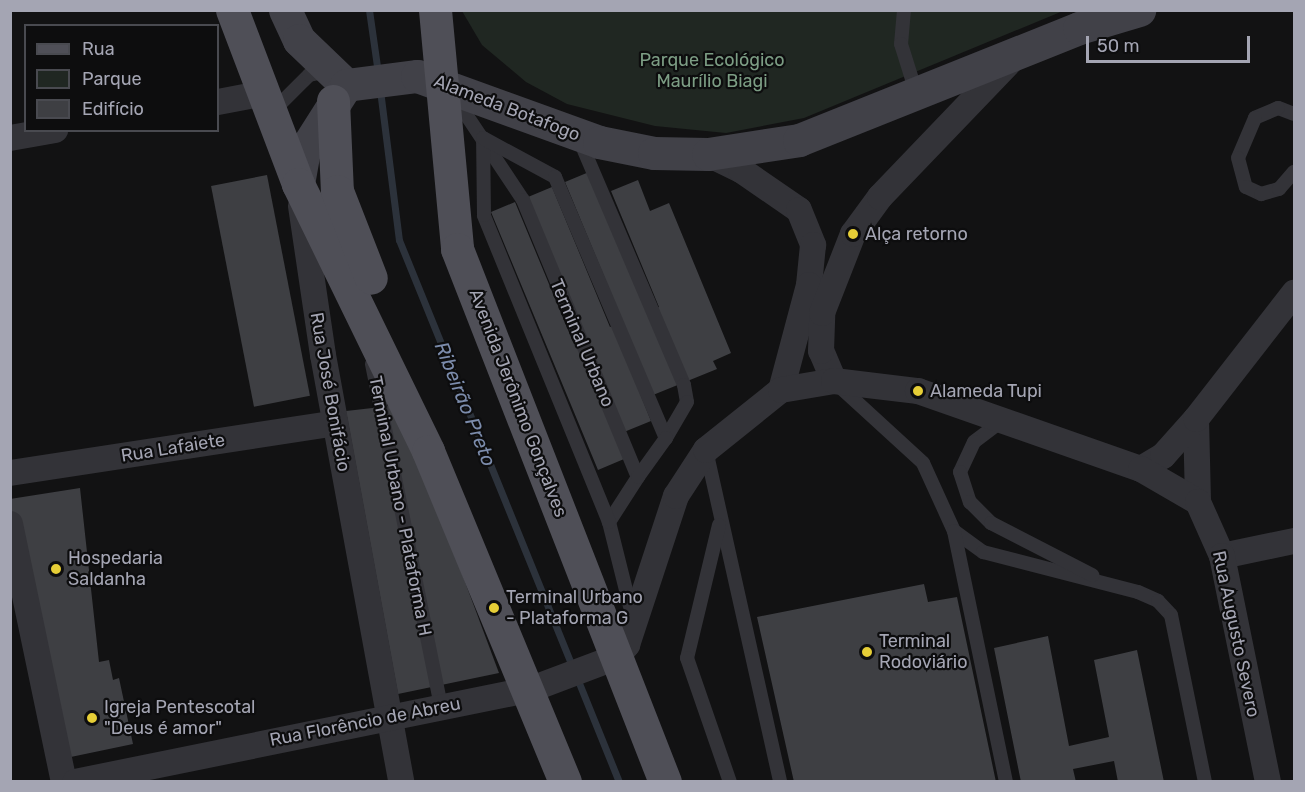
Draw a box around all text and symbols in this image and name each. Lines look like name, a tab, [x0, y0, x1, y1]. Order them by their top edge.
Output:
legend	[24, 24, 219, 132]
scale bar	[1089, 24, 1252, 62]
text: 50 m	[1097, 35, 1140, 57]
text: Rua	[82, 38, 115, 60]
park label: Parque Ecológico Maurílio Biagi	[639, 50, 785, 92]
text: Parque	[82, 68, 142, 90]
street label: Alameda Botafogo	[431, 70, 583, 146]
text: Edifício	[82, 98, 144, 120]
place label: Alça retorno	[865, 223, 968, 245]
marker: Alça retorno	[846, 227, 860, 241]
street label: Terminal Urbano	[545, 276, 619, 410]
street label: Avenida Jerônimo Gonçalves	[464, 286, 572, 520]
street label: Rua José Bonifácio	[305, 311, 355, 473]
water label: Ribeirão Preto	[429, 338, 501, 470]
street label: Terminal Urbano - Plataforma H	[364, 374, 436, 638]
place label: Alameda Tupi	[930, 380, 1042, 402]
marker: Alameda Tupi	[911, 384, 925, 398]
street label: Rua Lafaiete	[119, 429, 227, 467]
place label: Hospedaria Saldanha	[68, 548, 163, 590]
street label: Rua Augusto Severo	[1208, 549, 1264, 719]
marker: Hospedaria Saldanha	[49, 562, 63, 576]
place label: Terminal Urbano - Plataforma G	[506, 587, 643, 630]
marker: Terminal Urbano - Plataforma G	[487, 601, 501, 615]
place label: Terminal Rodoviário	[879, 631, 968, 674]
marker: Terminal Rodoviário	[860, 645, 874, 659]
street label: Rua Florêncio de Abreu	[268, 693, 462, 751]
place label: Igreja Pentescotal "Deus é amor"	[104, 697, 255, 740]
marker: Igreja Pentescotal "Deus é amor"	[85, 711, 99, 725]

